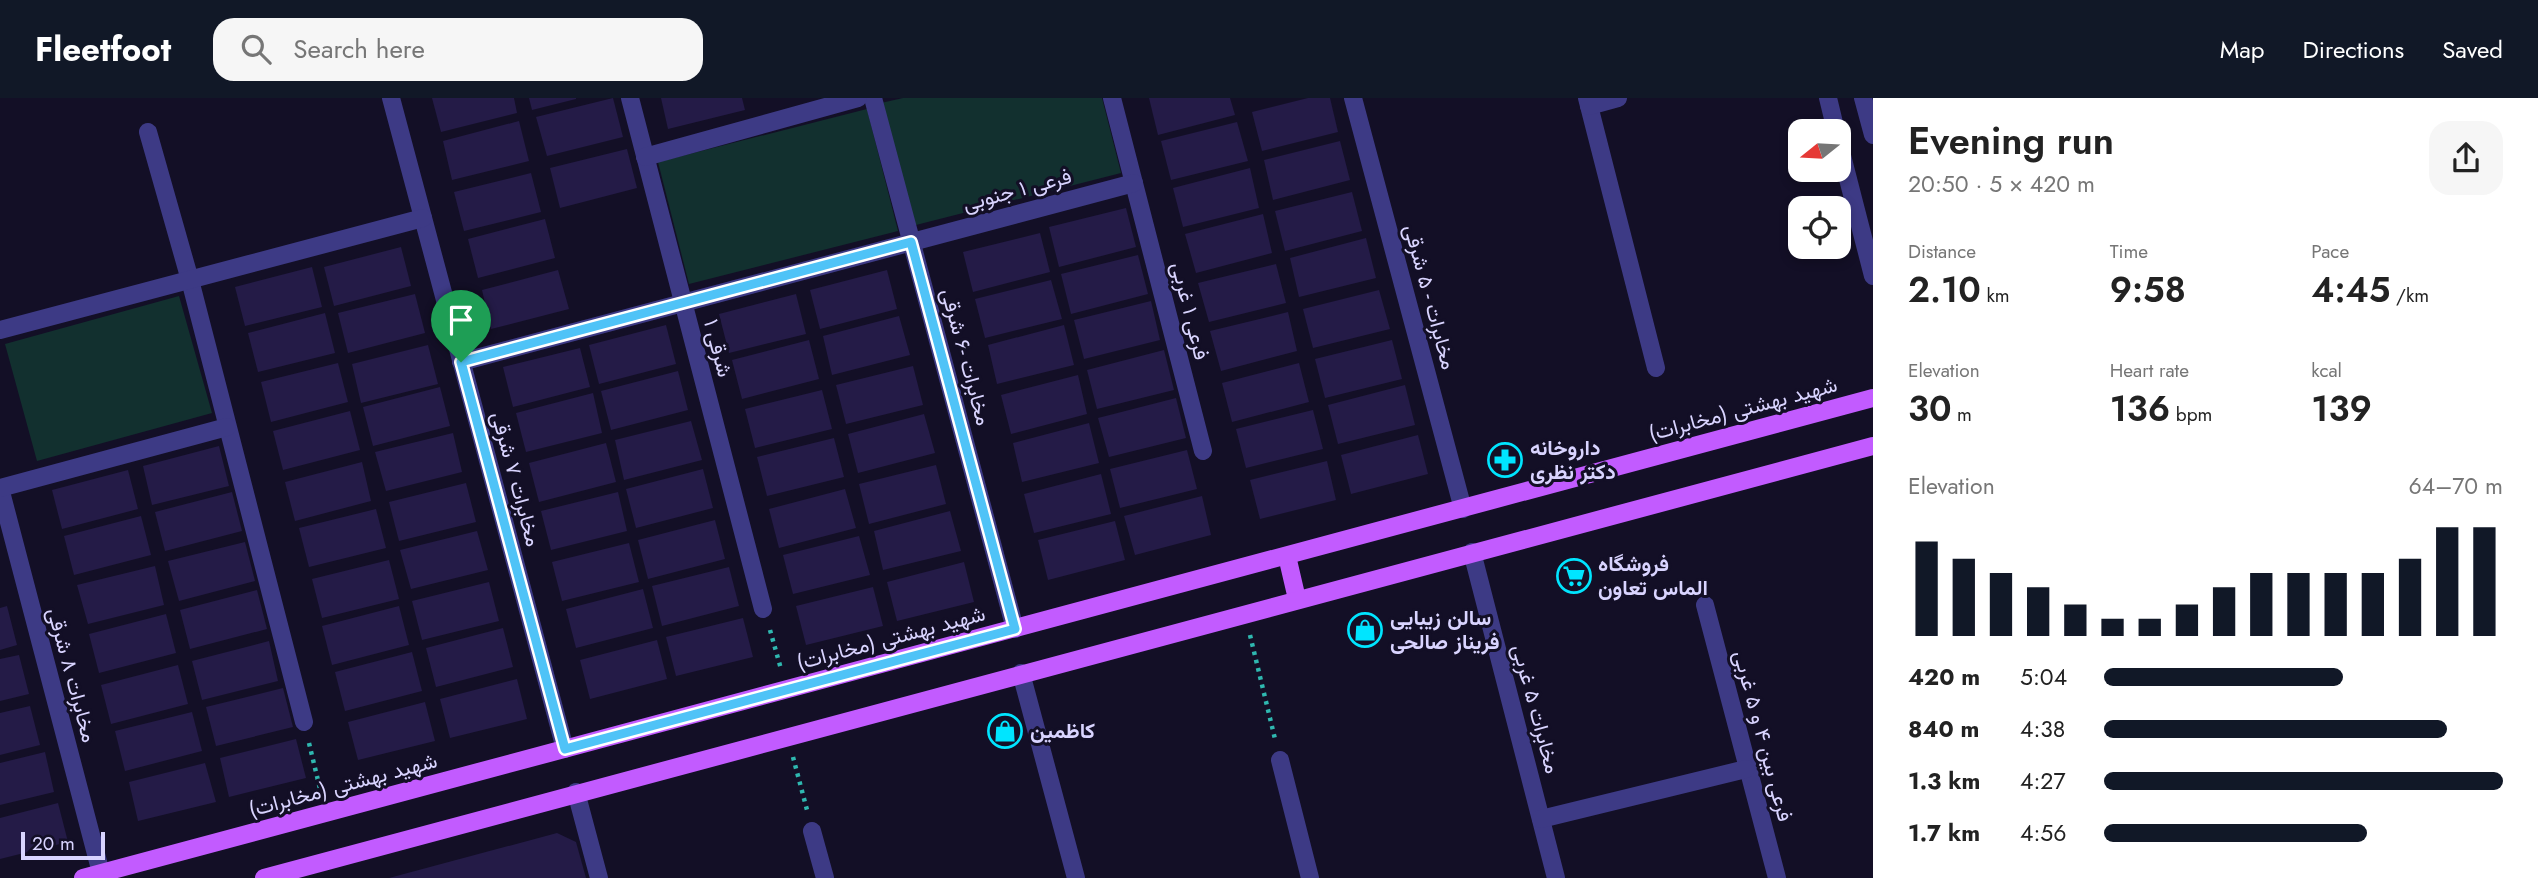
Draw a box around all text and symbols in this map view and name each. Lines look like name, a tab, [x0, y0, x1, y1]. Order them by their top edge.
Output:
search box	[213, 18, 703, 81]
text: Fleetfoot	[35, 26, 171, 73]
icon: search	[237, 30, 275, 68]
text: Search here	[293, 30, 425, 68]
text: Map	[2220, 32, 2265, 67]
text: Directions	[2303, 32, 2404, 67]
text: Saved	[2442, 32, 2503, 67]
text: Evening run	[1908, 113, 2114, 168]
north arrow	[1788, 119, 1852, 182]
map controls	[1788, 119, 1851, 259]
button: share	[2429, 121, 2503, 195]
street label: فرعی ۱ جنوبی	[959, 161, 1075, 219]
text: 20:50 · 5 × 420 m	[1908, 167, 2095, 201]
button: locate	[1788, 196, 1851, 259]
street label: مخابرات - ۵ شرقی	[1396, 221, 1464, 373]
text: Distance	[1908, 238, 1976, 265]
text: Time	[2110, 238, 2148, 265]
text: Pace	[2311, 238, 2349, 265]
street label: فرعی ۱ غربی	[1163, 259, 1217, 363]
text: 2.10	[1908, 265, 1981, 315]
text: 9:58	[2110, 265, 2186, 315]
text: 4:45	[2311, 265, 2390, 315]
text: km	[1981, 282, 2010, 309]
text: /km	[2390, 282, 2429, 309]
street label: مخابرات -۶ شرقی	[933, 285, 999, 429]
pin	[431, 290, 491, 362]
icon: arrive	[442, 301, 480, 339]
street label: شرقی ۱	[696, 316, 740, 380]
text: Elevation	[1908, 357, 1980, 384]
text: Heart rate	[2110, 357, 2189, 384]
text: kcal	[2311, 357, 2342, 384]
street label: شهید بهشتی (مخابرات)	[1645, 369, 1841, 449]
text: 30	[1908, 384, 1951, 434]
text: 136	[2110, 384, 2170, 434]
text: 139	[2311, 384, 2372, 434]
text: m	[1951, 401, 1972, 428]
text: bpm	[2170, 401, 2212, 428]
street label: مخابرات ۷ شرقی	[484, 408, 548, 550]
place label: داروخانه دکتر نظری	[1530, 433, 1616, 487]
pharmacy icon: داروخانه دکتر نظری	[1486, 441, 1524, 479]
text: Elevation	[1908, 469, 1995, 503]
text: 64–70 m	[2409, 469, 2503, 503]
place label: فروشگاه الماس تعاون	[1598, 549, 1708, 603]
supermarket icon: فروشگاه الماس تعاون	[1555, 557, 1593, 595]
street label: شهید بهشتی (مخابرات)	[793, 598, 989, 678]
place label: سالن زیبایی فریناز صالحی	[1390, 603, 1500, 657]
street label: مخابرات ۸ شرقی	[40, 604, 104, 746]
shop icon: سالن زیبایی فریناز صالحی	[1346, 611, 1384, 649]
street label: مخابرات ۵ غربی	[1504, 641, 1568, 777]
street label: فرعی بین ۴ و ۵ غربی	[1726, 647, 1800, 825]
text: 420 m	[1908, 660, 1980, 694]
text: 5:04	[2020, 660, 2067, 694]
shop icon: کاظمین	[986, 712, 1024, 750]
text: 840 m	[1908, 712, 1979, 746]
text: 4:38	[2020, 712, 2065, 746]
place label: کاظمین	[1030, 716, 1095, 746]
street label: شهید بهشتی (مخابرات)	[245, 745, 441, 825]
text: 1.3 km	[1908, 764, 1980, 798]
text: 4:27	[2020, 764, 2065, 798]
text: 1.7 km	[1908, 816, 1980, 850]
text: 4:56	[2020, 816, 2067, 850]
scale bar	[21, 829, 105, 861]
text: 20 m	[32, 830, 75, 857]

